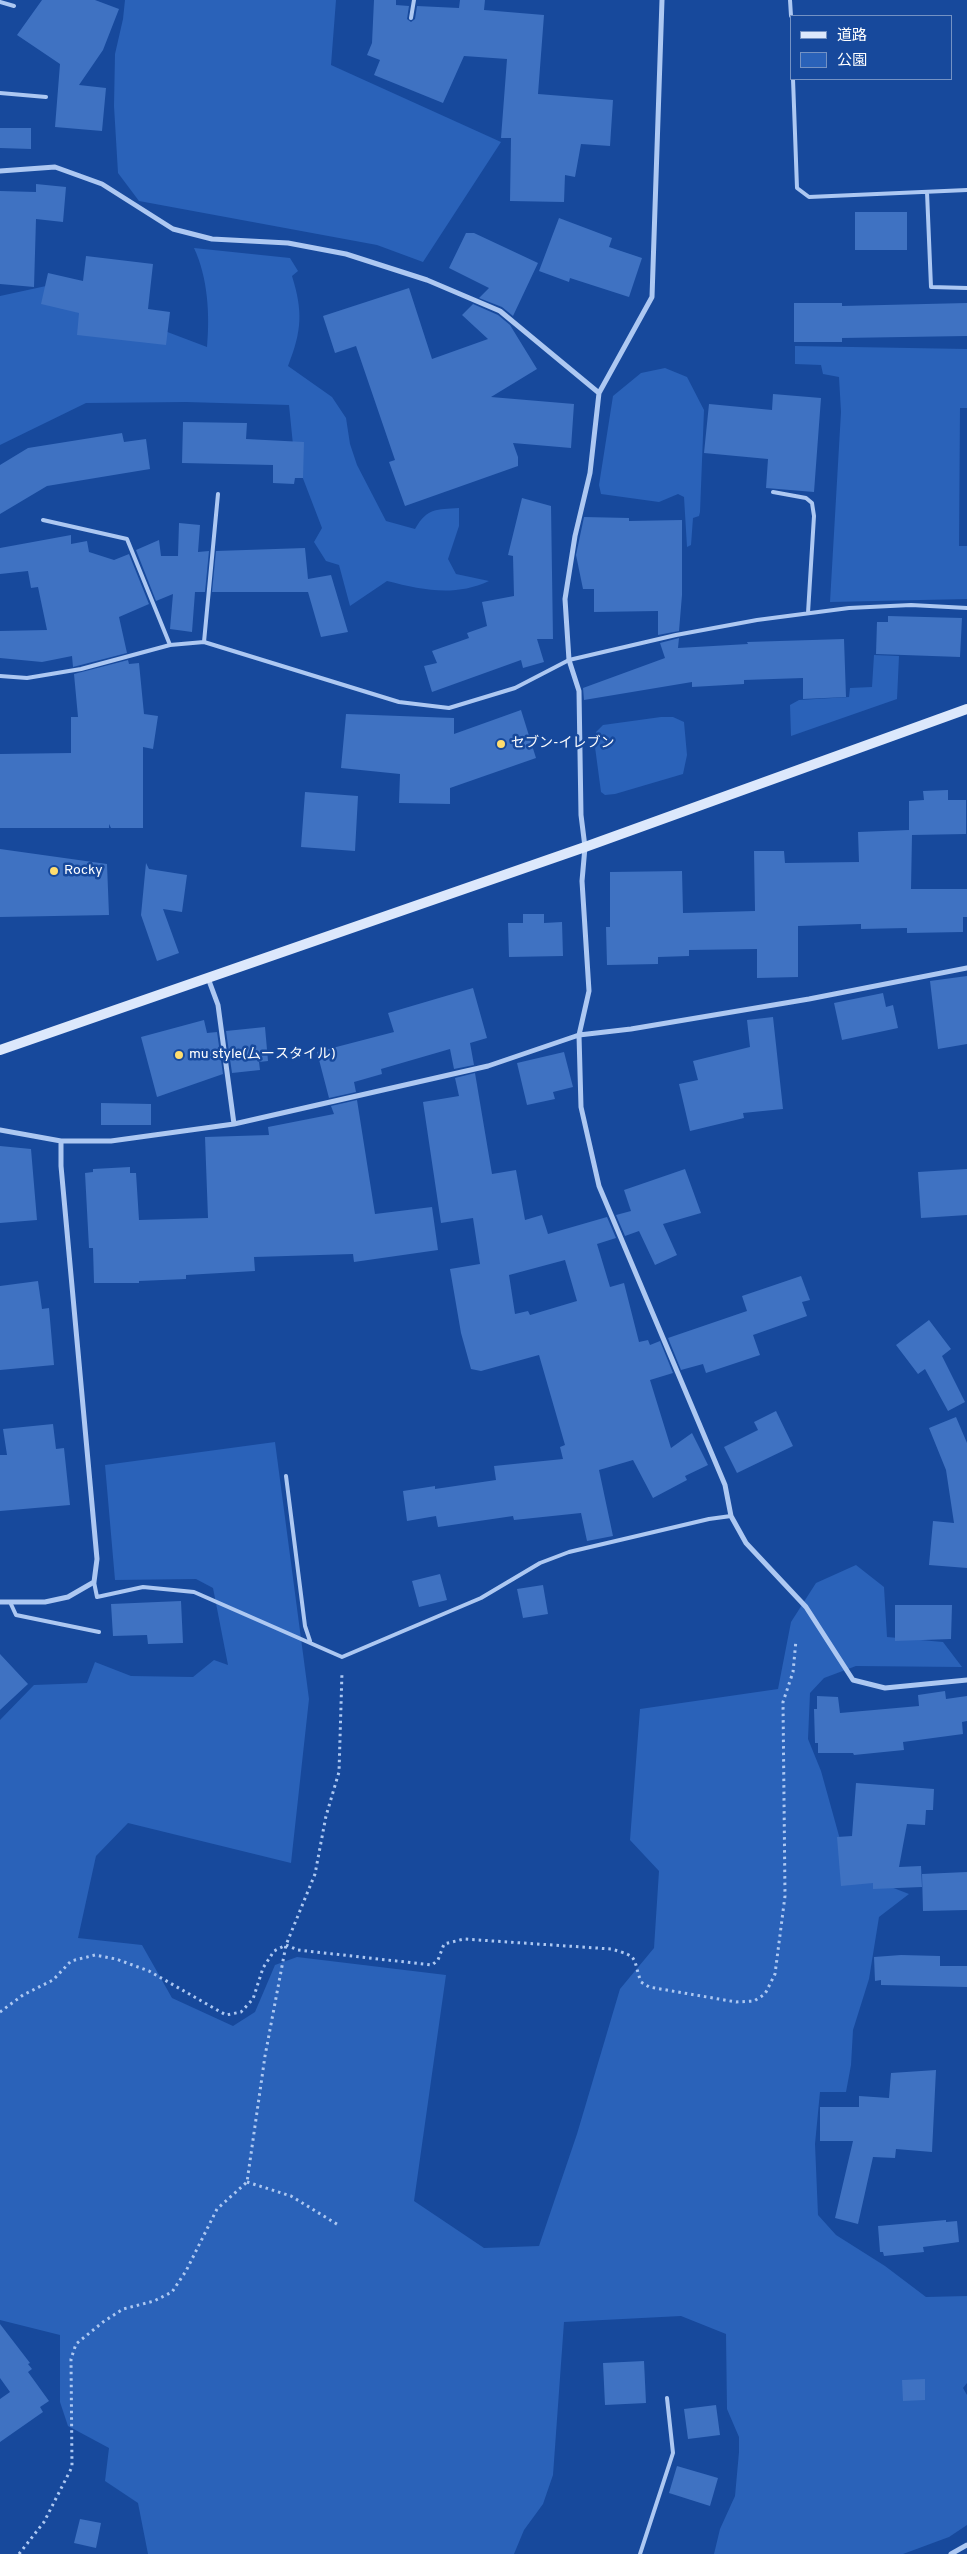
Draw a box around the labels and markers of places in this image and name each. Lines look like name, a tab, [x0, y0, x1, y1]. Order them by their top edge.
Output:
place label: セブン-イレブン	[511, 736, 615, 752]
marker: セブン-イレブン	[495, 738, 507, 750]
place label: Rocky	[64, 863, 103, 879]
marker: Rocky	[48, 865, 60, 877]
place label: mu style(厶ースタイル)	[189, 1047, 336, 1063]
marker: mu style(厶ースタイル)	[173, 1049, 185, 1061]

